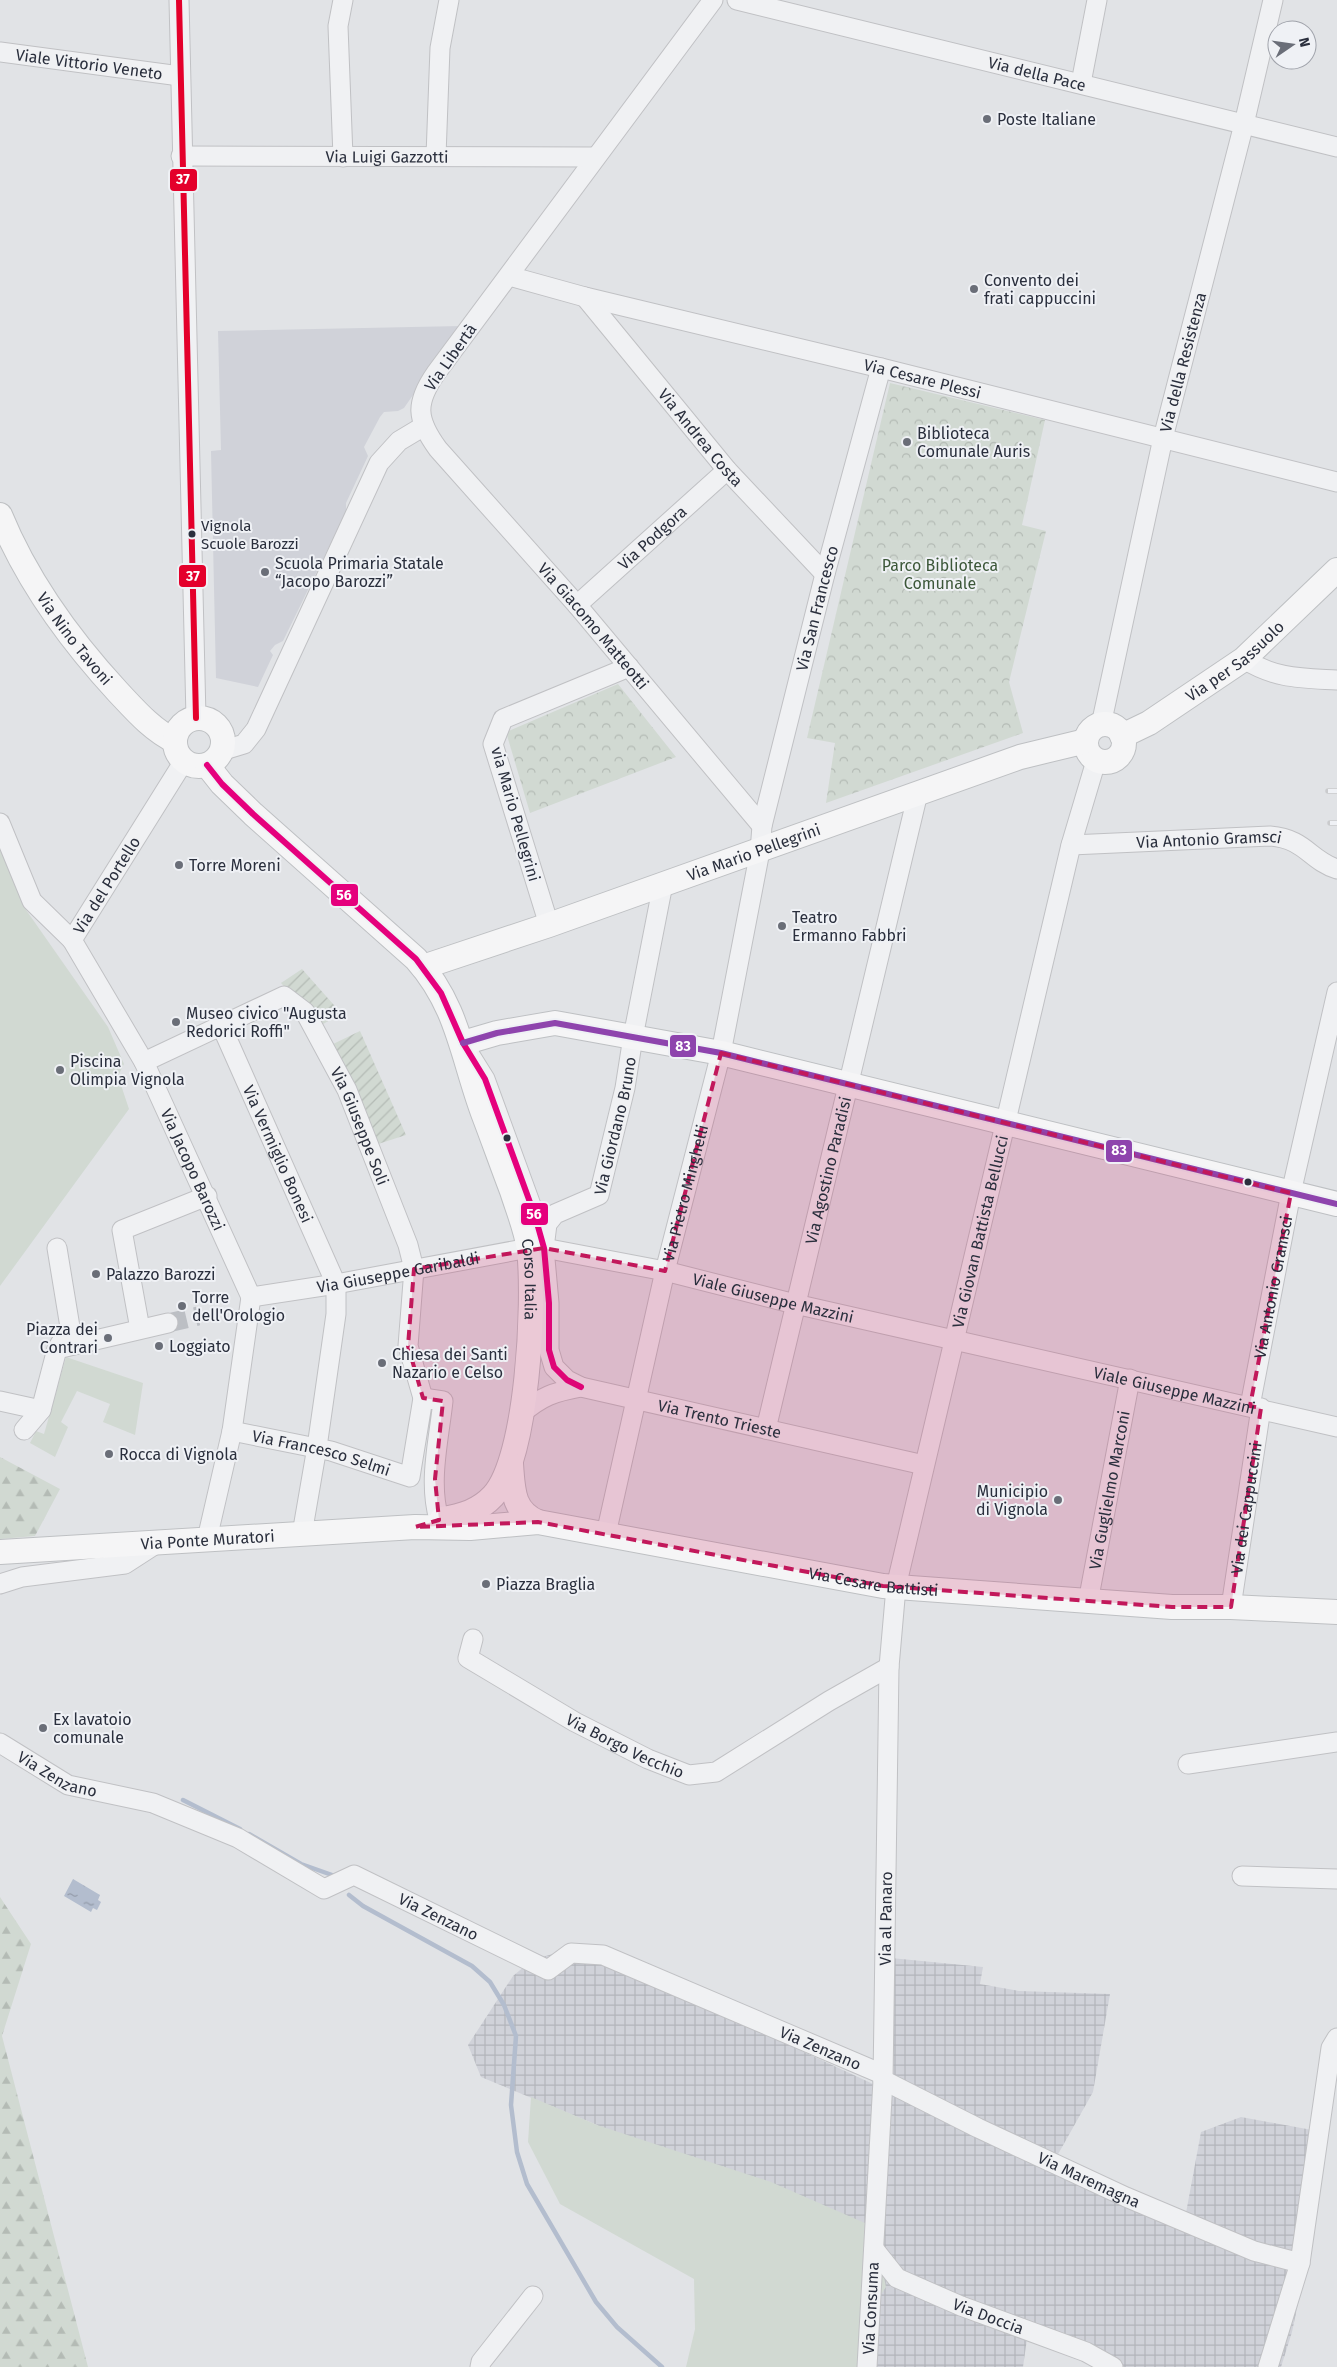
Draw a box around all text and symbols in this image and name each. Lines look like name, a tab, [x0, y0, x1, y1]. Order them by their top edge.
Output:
north arrow	[1267, 20, 1317, 70]
text: N	[1295, 36, 1314, 49]
street label: Viale Vittorio Veneto	[14, 45, 164, 84]
street label: Via della Pace	[986, 53, 1088, 95]
place label: Poste Italiane	[997, 110, 1096, 129]
marker: Poste Italiane	[981, 113, 993, 125]
street label: Via Luigi Gazzotti	[325, 147, 449, 167]
line badge: 37	[169, 168, 198, 192]
text: 37	[175, 171, 190, 188]
place label: Convento dei frati cappuccini	[984, 271, 1096, 308]
marker: Convento dei frati cappuccini	[968, 283, 980, 295]
street label: Via della Resistenza	[1156, 290, 1210, 434]
street label: Via Libertà	[420, 320, 480, 395]
street label: Via Cesare Plessi	[862, 355, 983, 403]
street label: Via Andrea Costa	[654, 385, 747, 491]
place label: Biblioteca Comunale Auris	[917, 424, 1030, 461]
marker: Biblioteca Comunale Auris	[901, 436, 913, 448]
street label: Via Podgora	[614, 502, 691, 574]
place label: Vignola Scuole Barozzi	[201, 517, 299, 553]
marker: Vignola Scuole Barozzi	[187, 529, 197, 539]
street label: Via San Francesco	[792, 543, 842, 673]
place label: Scuola Primaria Statale “Jacopo Barozzi”	[275, 554, 444, 591]
park label: Parco Biblioteca Comunale	[882, 556, 998, 593]
street label: Via Giacomo Matteotti	[534, 559, 652, 693]
line badge: 37	[178, 564, 207, 588]
marker: Scuola Primaria Statale “Jacopo Barozzi”	[259, 566, 271, 578]
text: 37	[185, 568, 200, 585]
street label: Via Nino Tavoni	[33, 589, 116, 689]
street label: Via per Sassuolo	[1182, 617, 1288, 706]
street label: via Mario Pellegrini	[487, 745, 544, 884]
street label: Via Mario Pellegrini	[684, 820, 823, 885]
street label: Via Antonio Gramsci	[1136, 827, 1283, 852]
street label: Via del Portello	[69, 833, 144, 937]
place label: Torre Moreni	[189, 856, 281, 875]
marker: Torre Moreni	[173, 859, 185, 871]
line badge: 56	[330, 883, 359, 907]
text: 56	[336, 887, 352, 904]
place label: Teatro Ermanno Fabbri	[792, 908, 907, 945]
marker: Teatro Ermanno Fabbri	[776, 920, 788, 932]
place label: Museo civico "Augusta Redorici Roffi"	[186, 1004, 347, 1041]
marker: Museo civico "Augusta Redorici Roffi"	[170, 1016, 182, 1028]
line badge: 83	[669, 1034, 697, 1058]
text: 83	[675, 1038, 691, 1055]
place label: Piscina Olimpia Vignola	[70, 1052, 185, 1089]
street label: Via Giordano Bruno	[590, 1055, 640, 1197]
marker: Piscina Olimpia Vignola	[54, 1064, 66, 1076]
street label: Via Giuseppe Soli	[326, 1064, 392, 1188]
street label: Via Vermiglio Bonesi	[239, 1082, 317, 1226]
street label: Via Agostino Paradisi	[801, 1095, 855, 1246]
street label: Via Jacopo Barozzi	[157, 1106, 228, 1234]
street label: Via Pietro Minghelli	[659, 1123, 712, 1264]
unlabelled marker	[502, 1133, 512, 1143]
street label: Via Giovan Battista Bellucci	[948, 1133, 1012, 1330]
line badge: 83	[1105, 1139, 1133, 1163]
text: 83	[1111, 1142, 1127, 1159]
unlabelled marker	[1243, 1177, 1253, 1187]
line badge: 56	[520, 1202, 549, 1226]
text: 56	[526, 1206, 542, 1223]
street label: Via Antonio Gramsci	[1250, 1214, 1296, 1360]
street label: Corso Italia	[517, 1237, 540, 1320]
street label: Via Giuseppe Garibaldi	[316, 1248, 481, 1297]
place label: Palazzo Barozzi	[106, 1265, 216, 1284]
marker: Palazzo Barozzi	[90, 1268, 102, 1280]
street label: Viale Giuseppe Mazzini	[691, 1269, 856, 1327]
place label: Torre dell'Orologio	[192, 1288, 285, 1325]
marker: Torre dell'Orologio	[176, 1300, 188, 1312]
place label: Piazza dei Contrari	[26, 1320, 98, 1357]
marker: Piazza dei Contrari	[102, 1332, 114, 1344]
place label: Loggiato	[169, 1337, 231, 1356]
marker: Loggiato	[153, 1340, 165, 1352]
place label: Chiesa dei Santi Nazario e Celso	[392, 1345, 508, 1382]
marker: Chiesa dei Santi Nazario e Celso	[376, 1357, 388, 1369]
street label: Viale Giuseppe Mazzini	[1092, 1363, 1257, 1418]
street label: Via Trento Trieste	[656, 1396, 783, 1442]
street label: Via Guglielmo Marconi	[1085, 1409, 1134, 1571]
street label: Via Francesco Selmi	[250, 1426, 393, 1480]
street label: Via dei Cappuccini	[1227, 1441, 1266, 1575]
place label: Rocca di Vignola	[119, 1445, 238, 1464]
marker: Rocca di Vignola	[103, 1448, 115, 1460]
place label: Municipio di Vignola	[976, 1482, 1048, 1519]
marker: Municipio di Vignola	[1052, 1494, 1064, 1506]
street label: Via Ponte Muratori	[140, 1526, 275, 1554]
street label: Via Cesare Battisti	[807, 1563, 939, 1600]
place label: Piazza Braglia	[496, 1575, 595, 1594]
marker: Piazza Braglia	[480, 1578, 492, 1590]
place label: Ex lavatoio comunale	[53, 1710, 132, 1747]
street label: Via Borgo Vecchio	[562, 1710, 687, 1782]
marker: Ex lavatoio comunale	[37, 1722, 49, 1734]
street label: Via Zenzano	[14, 1747, 99, 1801]
street label: Via al Panaro	[876, 1871, 896, 1966]
street label: Via Zenzano	[395, 1889, 481, 1944]
street label: Via Zenzano	[777, 2022, 864, 2074]
street label: Via Maremagna	[1035, 2148, 1143, 2212]
street label: Via Consuma	[859, 2261, 883, 2355]
street label: Via Doccia	[950, 2295, 1026, 2338]

